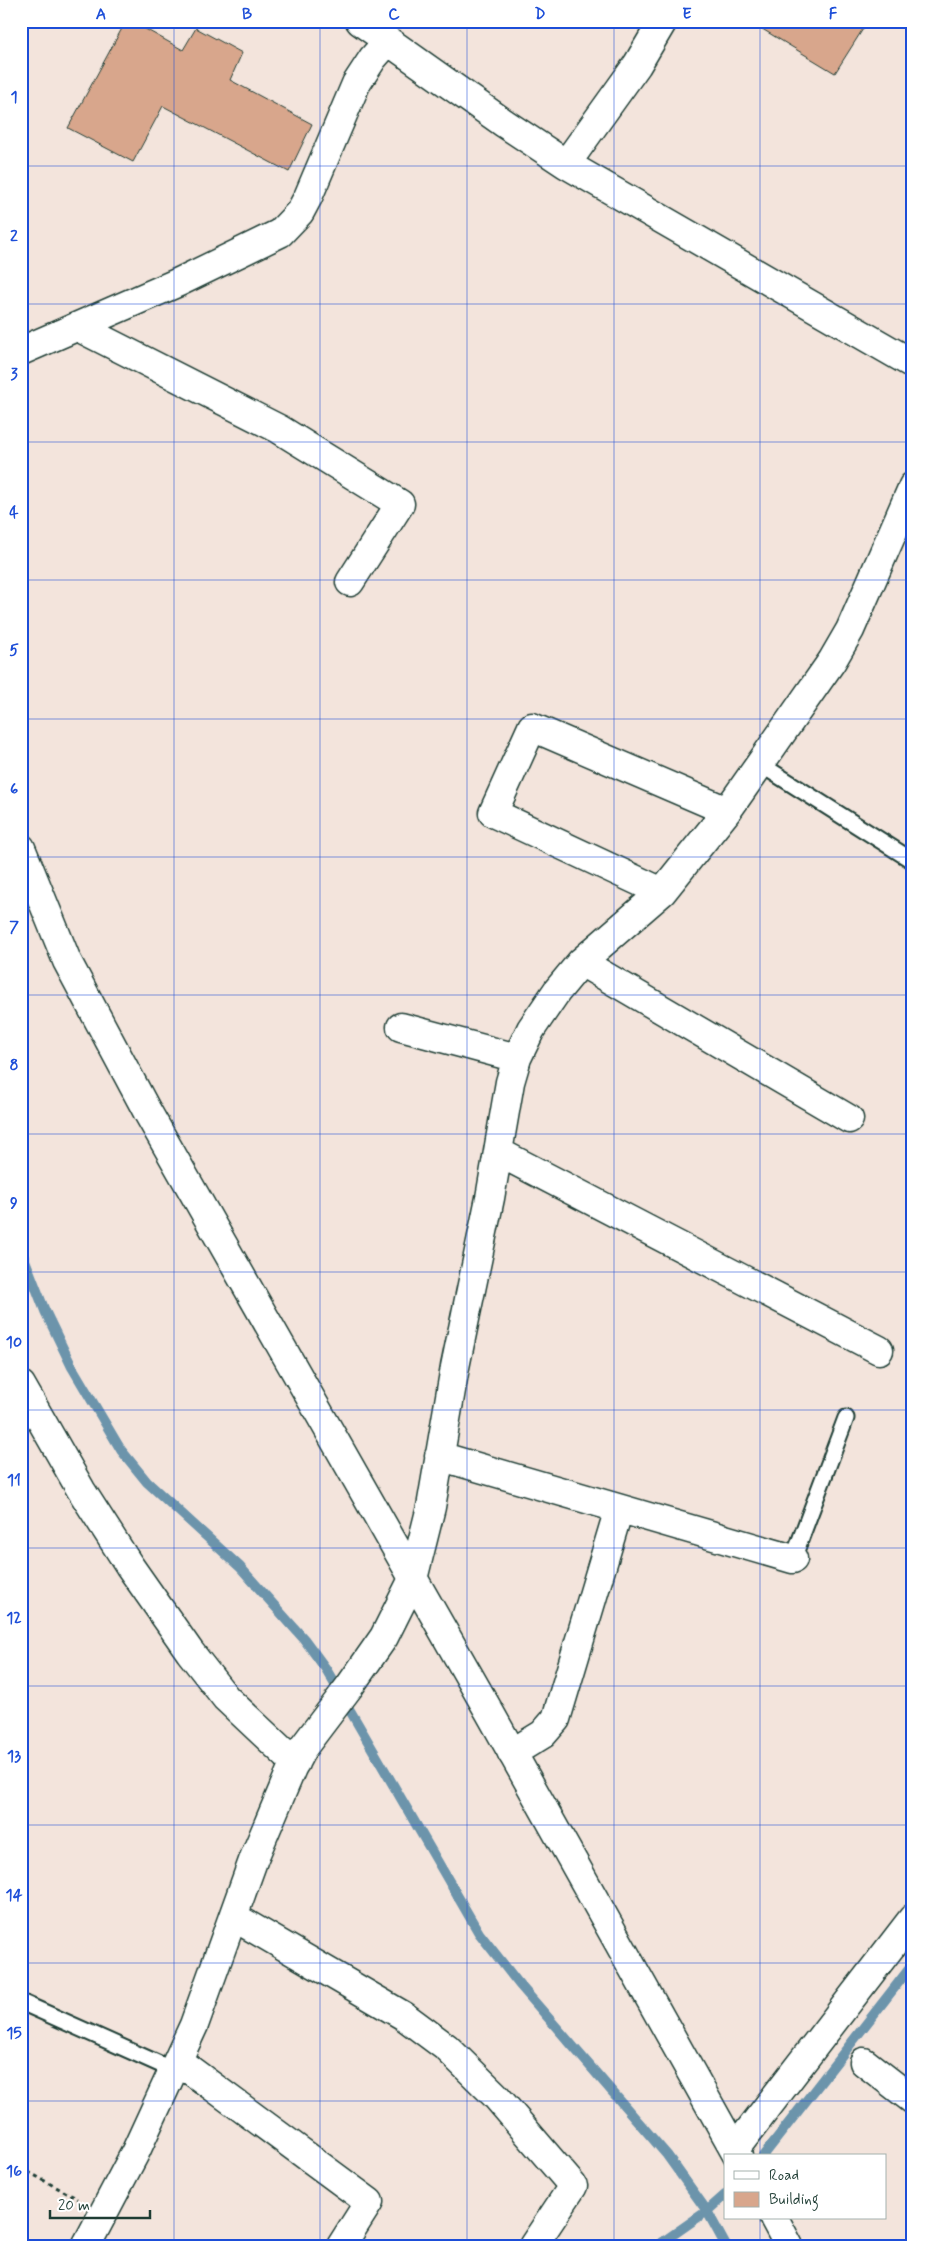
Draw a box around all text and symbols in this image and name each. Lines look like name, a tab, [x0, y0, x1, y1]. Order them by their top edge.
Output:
text: A	[96, 4, 106, 25]
text: B	[242, 4, 252, 25]
text: C	[388, 4, 400, 25]
text: D	[534, 4, 546, 25]
text: E	[682, 4, 692, 25]
text: F	[829, 4, 838, 25]
text: 1	[10, 87, 18, 108]
text: 2	[10, 226, 18, 247]
text: 3	[10, 364, 18, 385]
text: 4	[9, 502, 19, 523]
text: 5	[9, 640, 19, 661]
text: 6	[10, 779, 18, 800]
text: 7	[9, 917, 19, 938]
text: 8	[9, 1055, 19, 1076]
text: 9	[10, 1193, 18, 1214]
text: 10	[6, 1332, 22, 1353]
text: 11	[7, 1470, 21, 1491]
text: 12	[6, 1608, 22, 1629]
text: 13	[7, 1746, 21, 1767]
text: 14	[6, 1885, 23, 1906]
text: 15	[6, 2023, 22, 2044]
legend	[724, 2154, 886, 2220]
text: 16	[6, 2161, 22, 2182]
text: Road	[769, 2166, 799, 2186]
scale bar	[50, 2187, 150, 2219]
text: Building	[769, 2190, 819, 2211]
text: 20 m	[58, 2196, 90, 2216]

